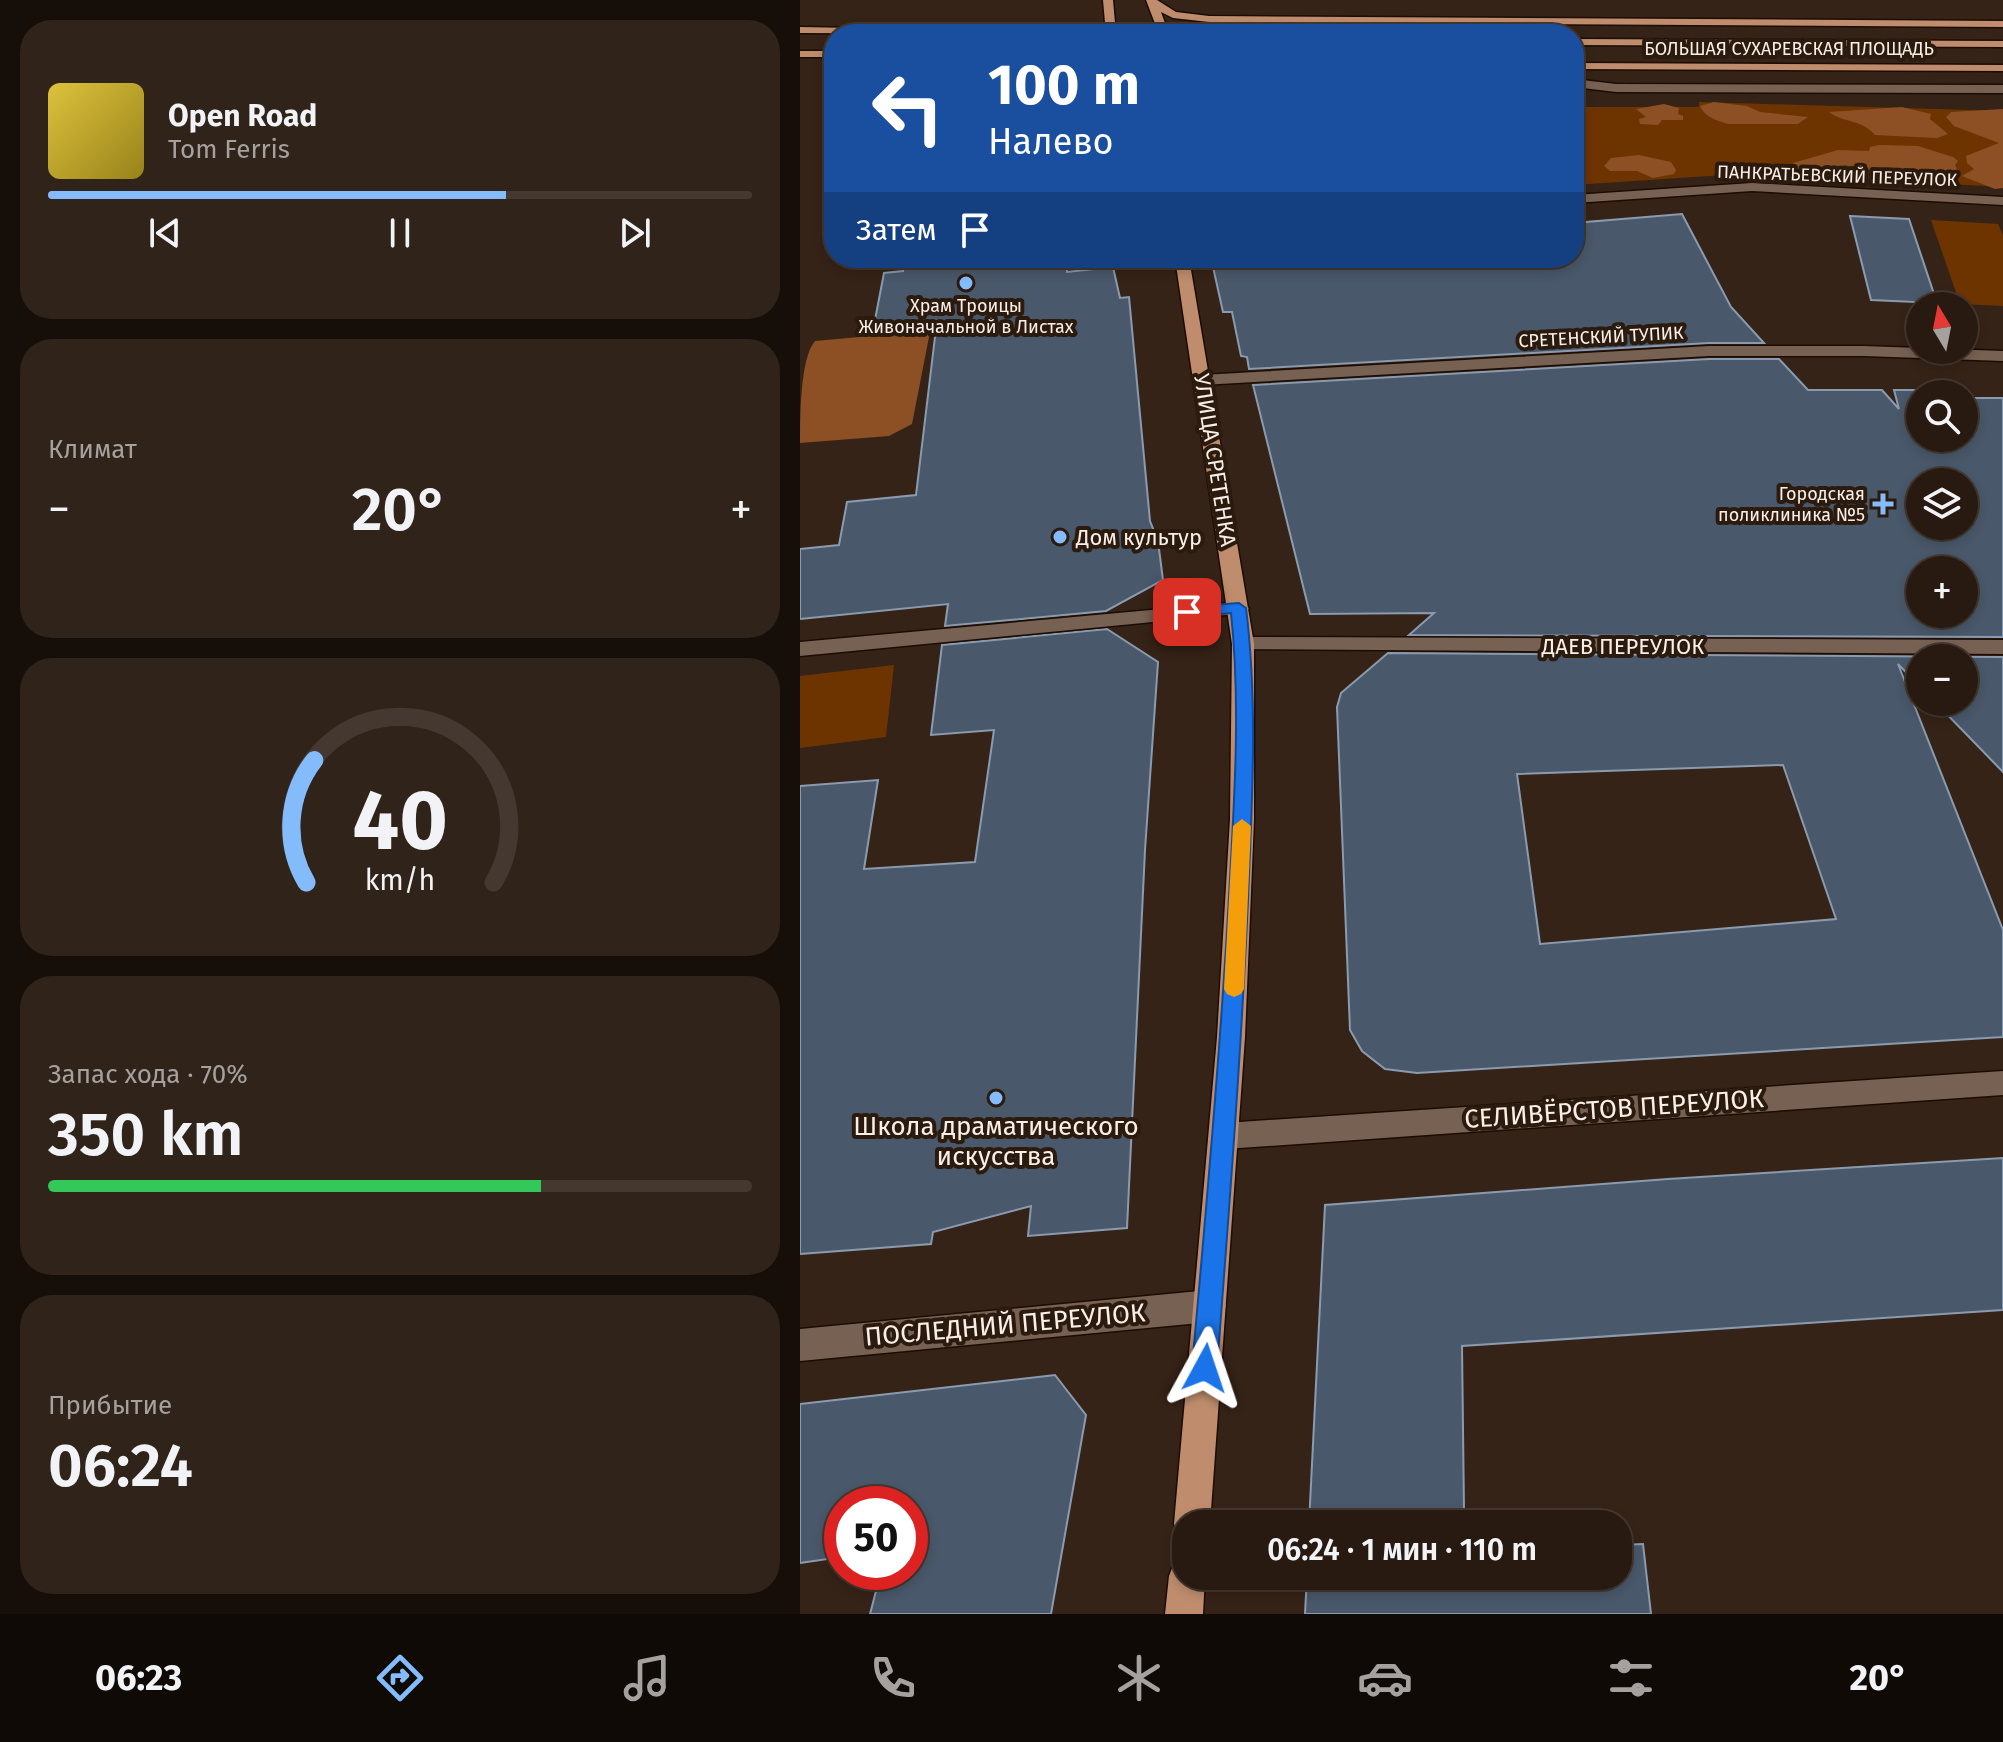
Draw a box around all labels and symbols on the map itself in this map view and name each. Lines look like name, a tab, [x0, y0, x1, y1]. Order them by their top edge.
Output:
street label: БОЛЬШАЯ СУХАРЕВСКАЯ ПЛОЩАДЬ	[1644, 38, 1934, 60]
street label: ПАНКРАТЬЕВСКИЙ ПЕРЕУЛОК	[1716, 161, 1958, 191]
marker: Храм Троицы Живоначальной в Листах	[957, 274, 975, 292]
north arrow	[1906, 292, 1978, 364]
place label: Храм Троицы Живоначальной в Листах	[859, 295, 1074, 338]
street label: СРЕТЕНСКИЙ ТУПИК	[1518, 322, 1685, 352]
street label: УЛИЦА СРЕТЕНКА	[1188, 372, 1242, 549]
place label: Городская поликлиника №5	[1718, 483, 1865, 526]
marker: Городская поликлиника №5	[1872, 493, 1894, 515]
place label: Дом культур	[1075, 524, 1202, 551]
marker: Дом культур	[1051, 528, 1069, 546]
pin	[1153, 578, 1221, 646]
street label: ДАЕВ ПЕРЕУЛОК	[1541, 633, 1704, 660]
street label: СЕЛИВЁРСТОВ ПЕРЕУЛОК	[1463, 1083, 1765, 1135]
marker: Школа драматического искусства	[987, 1089, 1005, 1107]
place label: Школа драматического искусства	[853, 1111, 1139, 1172]
street label: ПОСЛЕДНИЙ ПЕРЕУЛОК	[863, 1297, 1147, 1353]
position arrow	[1163, 1326, 1247, 1410]
speed limit sign: 50	[824, 1486, 928, 1590]

